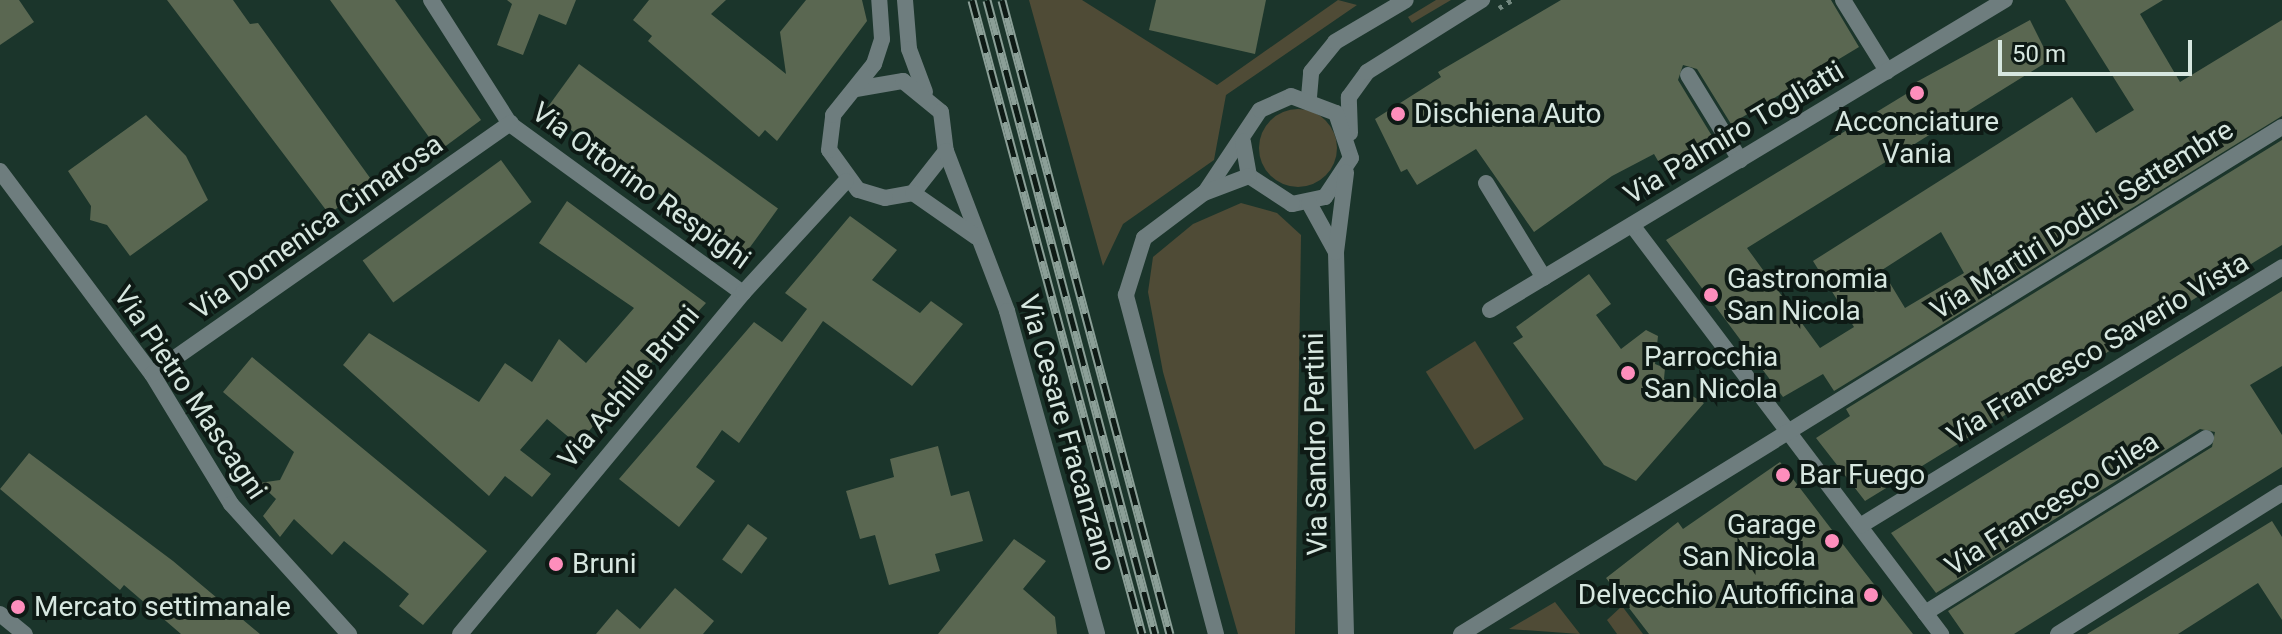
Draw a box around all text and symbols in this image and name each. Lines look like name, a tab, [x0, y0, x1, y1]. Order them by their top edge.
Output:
scale bar	[2002, 24, 2196, 74]
text: 50 m	[2012, 40, 2066, 68]
street label: Via Palmiro Togliatti	[1618, 54, 1850, 212]
marker: Acconciature Vania	[1908, 84, 1926, 102]
street label: Via Ottorino Respighi	[525, 95, 757, 277]
place label: Dischiena Auto	[1414, 97, 1601, 131]
marker: Dischiena Auto	[1389, 105, 1407, 123]
place label: Acconciature Vania	[1835, 105, 1999, 171]
street label: Via Martiri Dodici Settembre	[1925, 113, 2239, 327]
street label: Via Domenica Cimarosa	[185, 127, 449, 327]
street label: Via Francesco Saverio Vista	[1941, 246, 2255, 452]
place label: Gastronomia San Nicola	[1727, 262, 1888, 328]
street label: Via Pietro Mascagni	[106, 280, 274, 506]
marker: Gastronomia San Nicola	[1702, 286, 1720, 304]
street label: Via Cesare Fracanzano	[1011, 291, 1123, 575]
street label: Via Achille Bruni	[551, 299, 707, 475]
street label: Via Sandro Pertini	[1297, 332, 1335, 556]
place label: Parrocchia San Nicola	[1644, 340, 1778, 406]
marker: Parrocchia San Nicola	[1619, 364, 1637, 382]
street label: Via Francesco Cilea	[1939, 425, 2165, 583]
place label: Bar Fuego	[1799, 458, 1925, 492]
marker: Bar Fuego	[1774, 466, 1792, 484]
place label: Garage San Nicola	[1682, 508, 1816, 574]
marker: Garage San Nicola	[1823, 532, 1841, 550]
place label: Bruni	[572, 547, 637, 581]
marker: Bruni	[547, 555, 565, 573]
place label: Delvecchio Autofficina	[1578, 578, 1855, 612]
marker: Delvecchio Autofficina	[1862, 586, 1880, 604]
place label: Mercato settimanale	[34, 590, 291, 624]
marker: Mercato settimanale	[9, 598, 27, 616]

